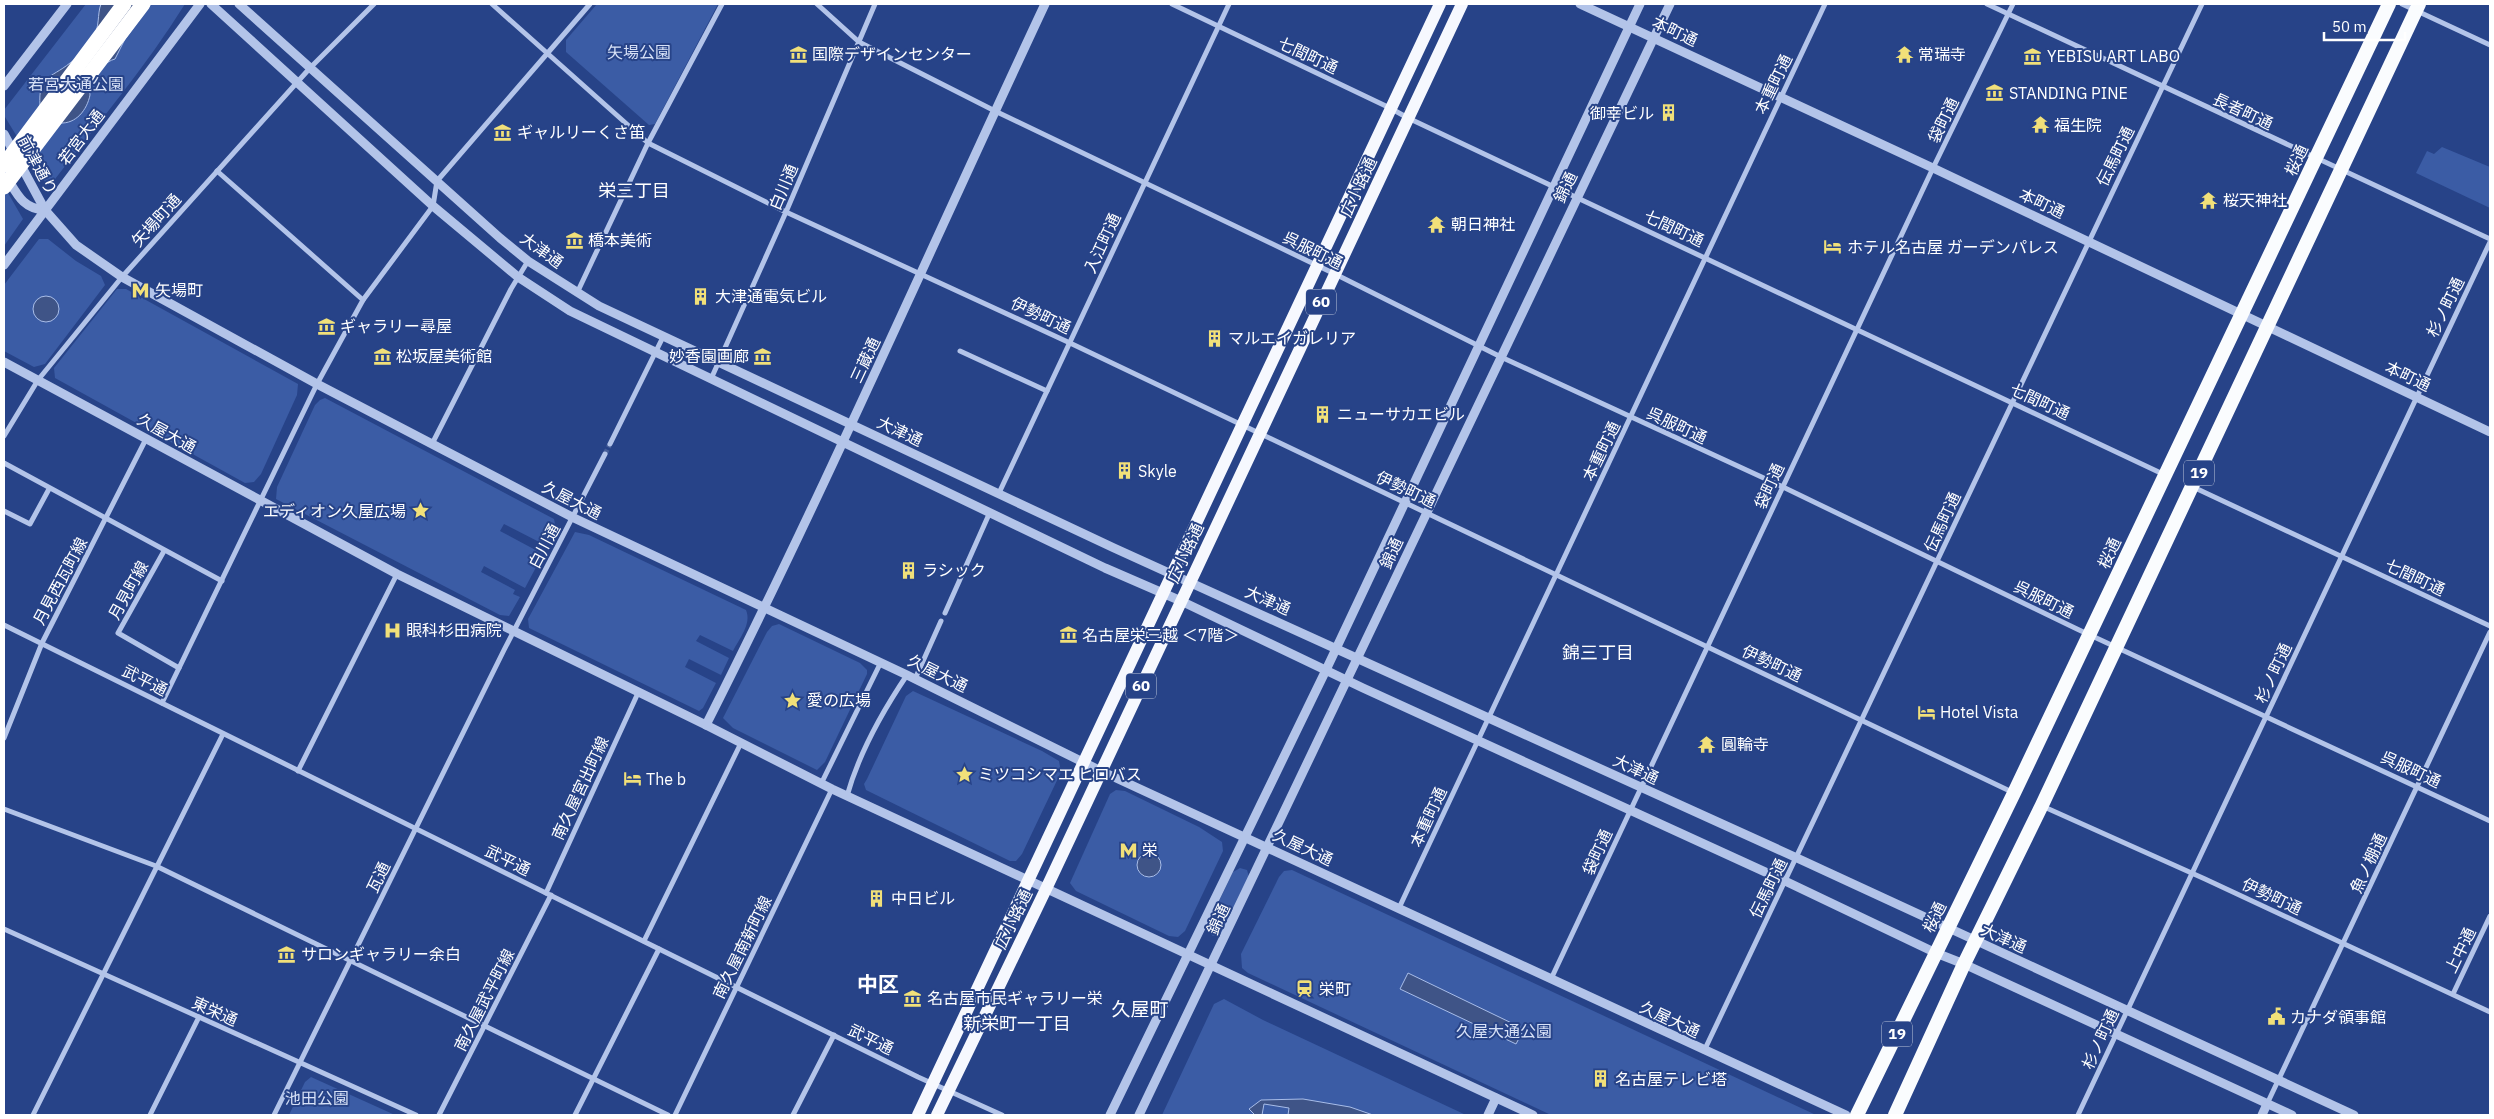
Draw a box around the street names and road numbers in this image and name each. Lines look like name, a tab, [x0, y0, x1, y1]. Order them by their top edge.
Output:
street label: 本町通	[1649, 12, 1701, 50]
street label: 七間町通	[1275, 32, 1341, 78]
street label: 本重町通	[1750, 51, 1796, 117]
street label: 長者町通	[2210, 88, 2276, 134]
street label: 袋町通	[1923, 94, 1963, 146]
street label: 若宮大通	[54, 105, 108, 169]
street label: 伝馬町通	[2092, 123, 2138, 189]
street label: 前津通り	[14, 132, 62, 198]
street label: 桜通	[2280, 141, 2312, 179]
street label: 広小路通	[1335, 154, 1381, 220]
street label: 白川通	[764, 161, 802, 213]
street label: 錦通	[1549, 168, 1581, 206]
street label: 本町通	[2016, 184, 2068, 222]
street label: 矢場町通	[127, 190, 185, 250]
street label: 七間町通	[1641, 205, 1707, 251]
street label: 入江町通	[1079, 210, 1125, 276]
street label: 呉服町通	[1280, 227, 1346, 273]
street label: 大津通	[517, 228, 567, 272]
street label: 杉ノ町通	[2422, 274, 2468, 340]
road number: 60	[1306, 290, 1336, 314]
street label: 伊勢町通	[1008, 292, 1074, 338]
street label: 三蔵通	[846, 334, 884, 386]
street label: 本町通	[2382, 357, 2434, 395]
street label: 七間町通	[2007, 378, 2073, 424]
street label: 呉服町通	[1644, 402, 1710, 448]
street label: 久屋大通	[134, 409, 200, 457]
street label: 大津通	[874, 412, 926, 450]
street label: 本重町通	[1578, 418, 1624, 484]
street label: 袋町通	[1750, 460, 1788, 512]
road number: 19	[2184, 460, 2214, 486]
street label: 伊勢町通	[1373, 466, 1439, 512]
street label: 久屋大通	[539, 477, 605, 523]
street label: 伝馬町通	[1919, 489, 1965, 555]
street label: 白川通	[524, 520, 564, 572]
street label: 広小路通	[1162, 520, 1208, 586]
street label: 月見西瓦町線	[29, 534, 91, 628]
street label: 錦通	[1375, 534, 1407, 572]
street label: 桜通	[2093, 534, 2125, 572]
street label: 七間町通	[2382, 554, 2448, 600]
street label: 月見町線	[104, 557, 152, 623]
street label: 呉服町通	[2011, 576, 2077, 622]
street label: 大津通	[1242, 581, 1294, 619]
street label: 伊勢町通	[1739, 640, 1805, 686]
street label: 杉ノ町通	[2250, 640, 2296, 706]
street label: 久屋大通	[905, 650, 971, 696]
street label: 武平通	[119, 660, 171, 700]
road number: 60	[1126, 674, 1156, 698]
street label: 南久屋宮出町線	[547, 733, 613, 843]
street label: 呉服町通	[2378, 746, 2444, 792]
street label: 大津通	[1610, 750, 1662, 788]
street label: 本重町通	[1405, 784, 1451, 850]
street label: 久屋大通	[1270, 824, 1336, 870]
street label: 袋町通	[1578, 826, 1616, 878]
street label: 魚ノ棚通	[2345, 830, 2391, 896]
street label: 武平通	[482, 840, 534, 880]
street label: 伝馬町通	[1745, 855, 1791, 921]
street label: 瓦通	[362, 858, 394, 896]
street label: 伊勢町通	[2239, 873, 2305, 919]
street label: 広小路通	[990, 886, 1036, 952]
street label: 南久屋南新町線	[708, 892, 776, 1002]
street label: 桜通	[1918, 898, 1950, 936]
street label: 錦通	[1202, 900, 1234, 938]
street label: 大津通	[1978, 919, 2030, 957]
street label: 上中通	[2440, 924, 2480, 976]
street label: 南久屋武平町線	[450, 946, 518, 1054]
street label: 東栄通	[189, 992, 241, 1030]
street label: 久屋大通	[1637, 996, 1703, 1042]
street label: 杉ノ町通	[2077, 1006, 2123, 1072]
street label: 武平通	[845, 1019, 897, 1059]
road number: 19	[1882, 1022, 1912, 1046]

